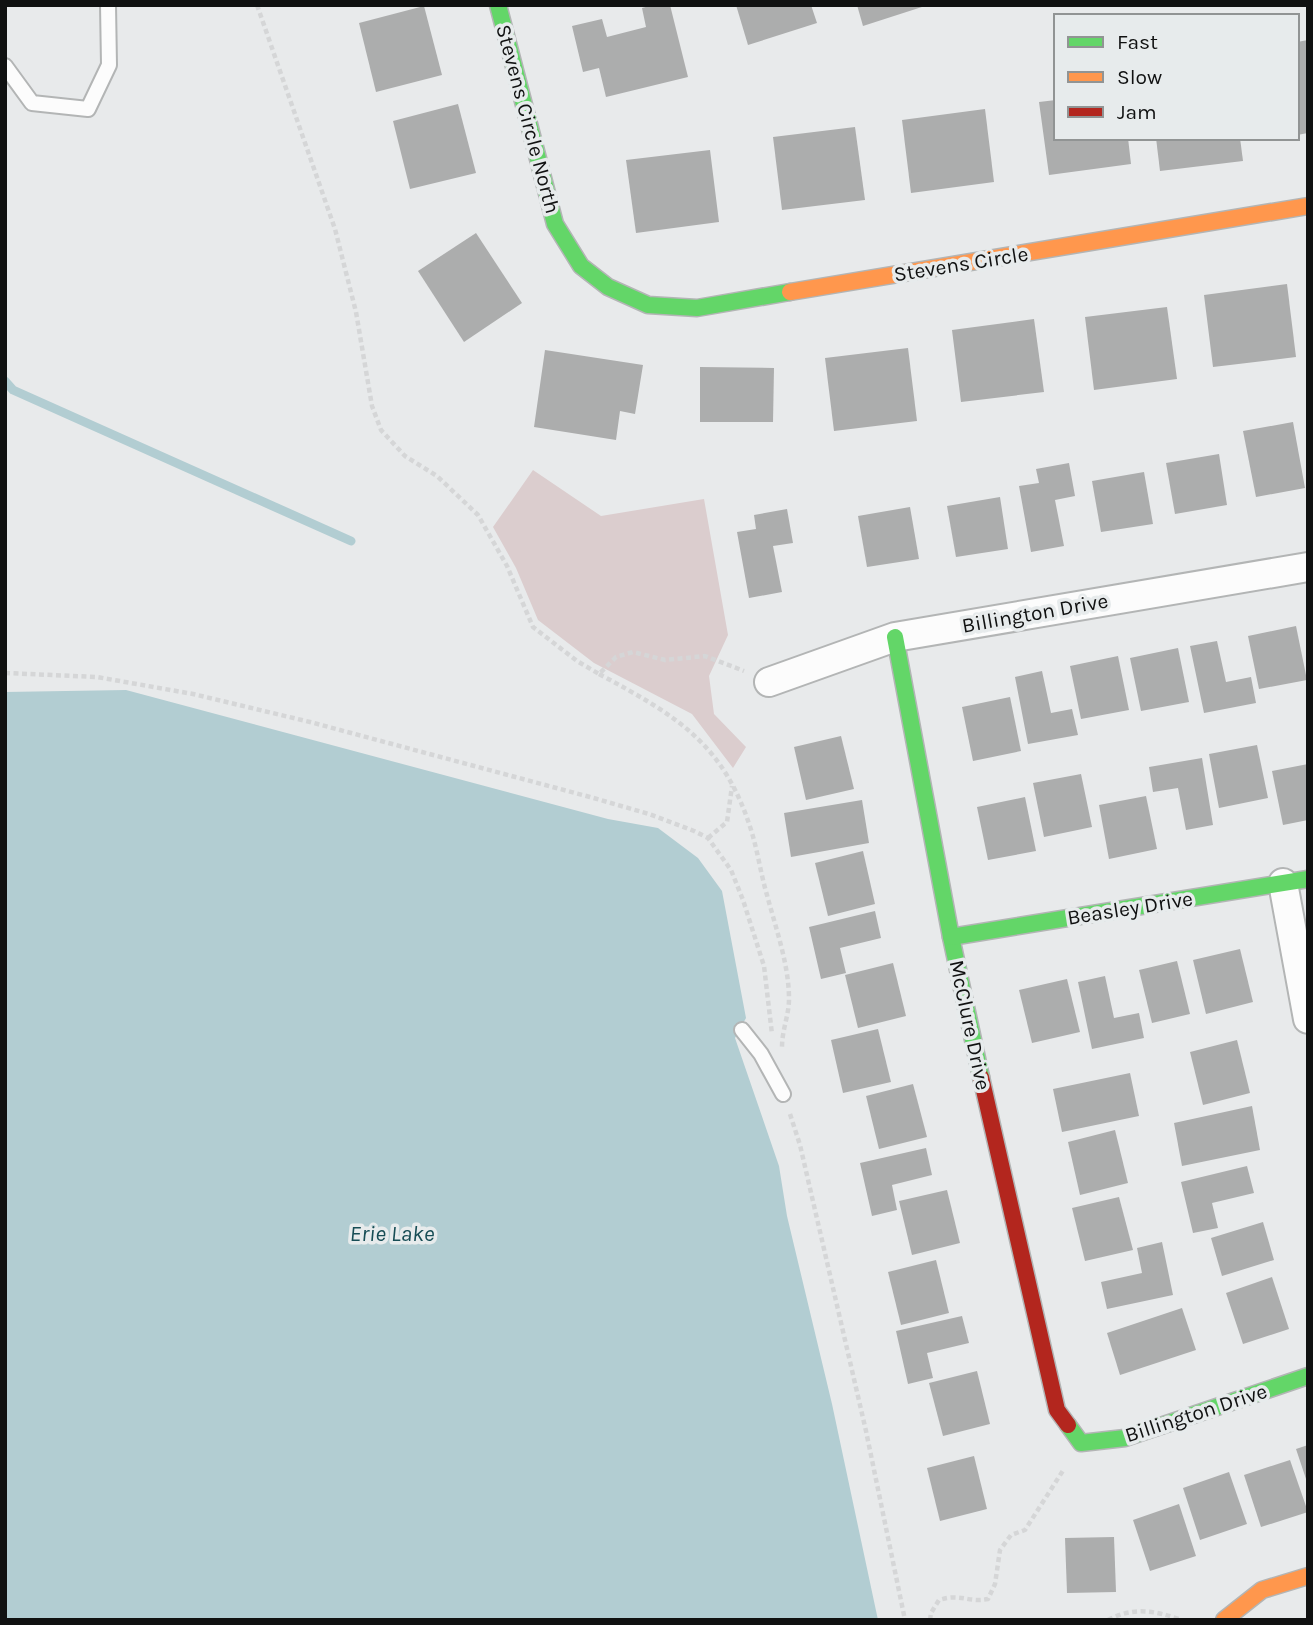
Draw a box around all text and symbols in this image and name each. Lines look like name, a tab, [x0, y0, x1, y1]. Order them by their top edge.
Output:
legend	[1054, 14, 1299, 140]
street label: Stevens Circle North	[491, 22, 565, 216]
text: Fast	[1117, 30, 1158, 54]
text: Slow	[1117, 65, 1162, 89]
text: Jam	[1117, 100, 1157, 124]
street label: Stevens Circle	[892, 242, 1030, 286]
street label: Billington Drive	[960, 588, 1110, 638]
street label: Beasley Drive	[1065, 886, 1195, 930]
street label: McClure Drive	[944, 958, 996, 1092]
water label: Erie Lake	[350, 1220, 435, 1247]
street label: Billington Drive	[1122, 1379, 1270, 1447]

